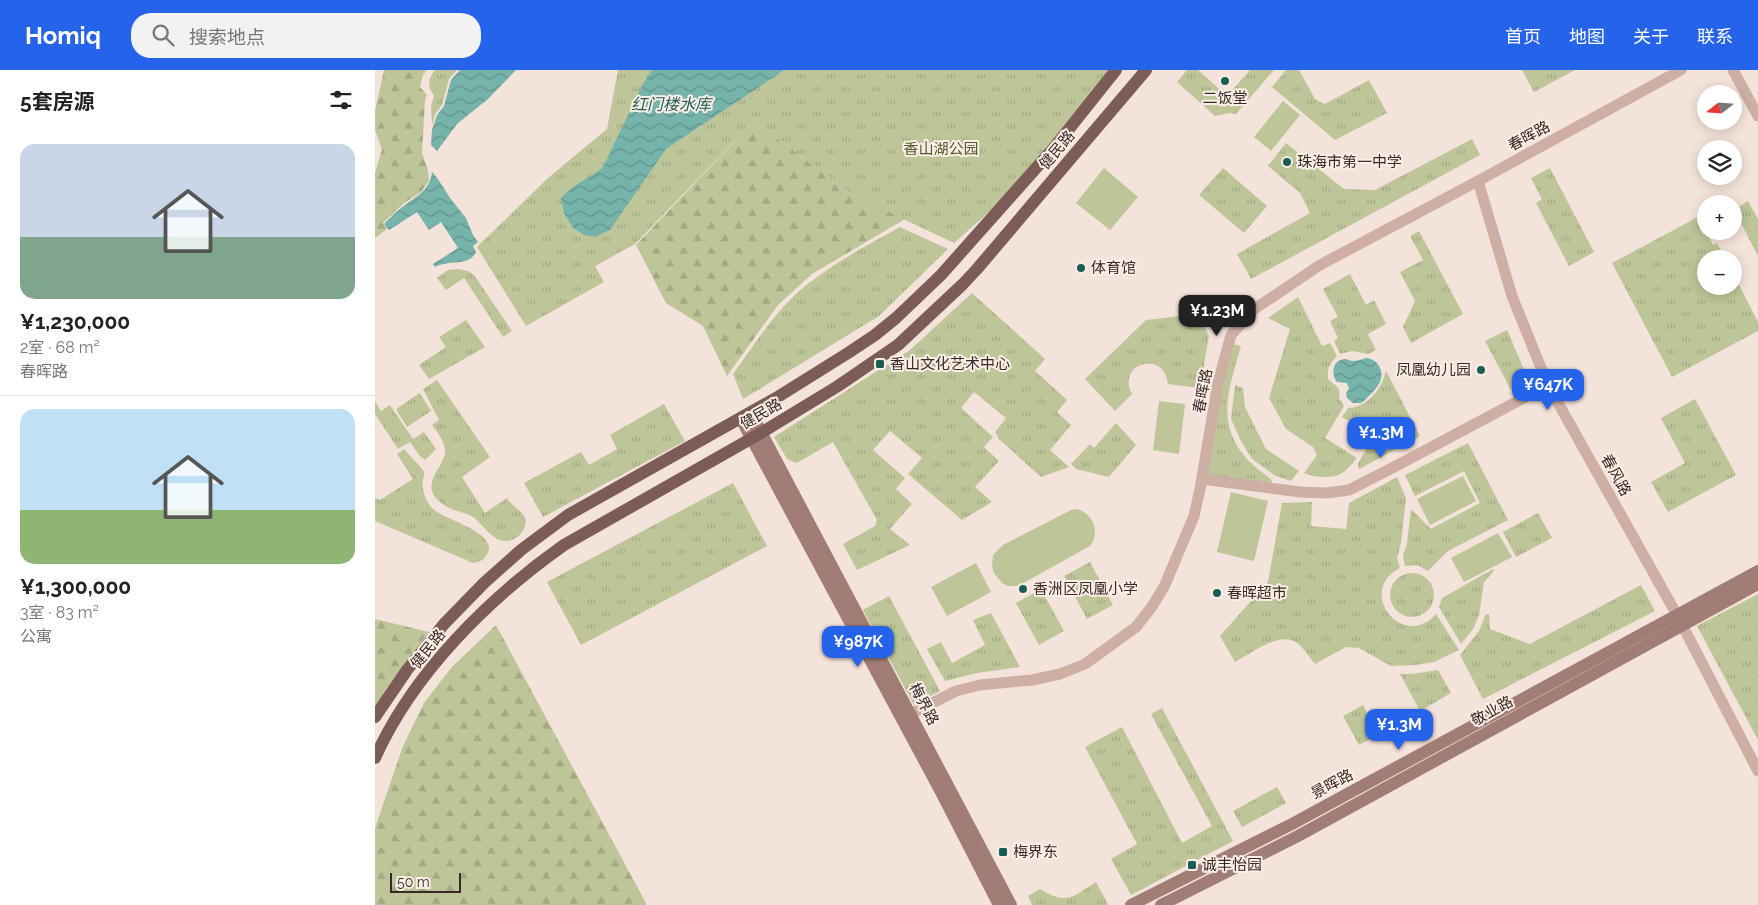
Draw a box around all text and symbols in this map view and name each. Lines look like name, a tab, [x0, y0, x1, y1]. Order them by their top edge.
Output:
search box	[131, 13, 481, 58]
text: Homiq	[25, 21, 101, 50]
icon: search	[149, 21, 177, 49]
text: 搜索地点	[189, 26, 265, 48]
text: 首页	[1505, 26, 1541, 47]
text: 地图	[1569, 26, 1605, 47]
text: 关于	[1633, 26, 1669, 47]
text: 联系	[1697, 26, 1733, 47]
marker: 二饭堂	[1219, 75, 1231, 87]
north arrow	[1697, 85, 1743, 130]
map controls	[1697, 85, 1742, 295]
icon: filters	[327, 86, 355, 114]
text: 5套房源	[20, 89, 95, 114]
place label: 二饭堂	[1202, 89, 1248, 107]
water label: 红门楼水库	[631, 95, 714, 114]
street label: 春晖路	[1505, 117, 1553, 155]
street label: 健民路	[1036, 127, 1078, 173]
park label: 香山湖公园	[903, 140, 979, 158]
button: layers	[1697, 140, 1742, 185]
place label: 珠海市第一中学	[1297, 153, 1402, 171]
marker: 珠海市第一中学	[1281, 156, 1293, 168]
icon: home	[143, 176, 233, 266]
button: +	[1697, 195, 1742, 240]
button: −	[1697, 250, 1742, 295]
place label: 体育馆	[1091, 259, 1136, 277]
marker: 体育馆	[1075, 262, 1087, 274]
pin: ¥1.23M	[1176, 294, 1258, 337]
text: ¥1.23M	[1190, 301, 1244, 320]
text: ¥1,230,000	[20, 309, 130, 334]
text: 2室 · 68 m²	[20, 338, 100, 357]
place label: 香山文化艺术中心	[890, 355, 1010, 373]
marker: 香山文化艺术中心	[874, 358, 886, 370]
place label: 凤凰幼儿园	[1396, 361, 1471, 379]
text: 春晖路	[20, 362, 68, 381]
marker: 凤凰幼儿园	[1475, 364, 1487, 376]
street label: 春晖路	[1190, 367, 1216, 415]
pin: ¥647K	[1513, 368, 1583, 411]
text: ¥647K	[1523, 375, 1573, 394]
street label: 健民路	[737, 395, 785, 433]
pin: ¥1.3M	[1346, 416, 1416, 459]
text: ¥1.3M	[1358, 423, 1404, 442]
icon: home	[143, 442, 233, 532]
street label: 春风路	[1597, 451, 1635, 499]
text: ¥1,300,000	[20, 574, 131, 599]
place label: 香洲区凤凰小学	[1033, 580, 1138, 598]
marker: 香洲区凤凰小学	[1017, 583, 1029, 595]
place label: 春晖超市	[1227, 584, 1287, 602]
marker: 春晖超市	[1211, 587, 1223, 599]
text: 3室 · 83 m²	[20, 603, 99, 622]
street label: 健民路	[407, 626, 449, 672]
pin: ¥987K	[823, 626, 893, 668]
text: 公寓	[20, 627, 52, 646]
text: ¥987K	[833, 632, 883, 651]
street label: 梅界路	[905, 680, 943, 728]
street label: 敬业路	[1468, 692, 1516, 730]
pin: ¥1.3M	[1364, 708, 1434, 751]
text: ¥1.3M	[1376, 715, 1422, 734]
street label: 景晖路	[1308, 765, 1356, 803]
place label: 梅界东	[1013, 843, 1058, 861]
marker: 梅界东	[997, 846, 1009, 858]
place label: 诚丰怡园	[1202, 856, 1262, 874]
marker: 诚丰怡园	[1186, 859, 1198, 871]
scale bar	[390, 870, 461, 893]
text: 50 m	[397, 874, 430, 890]

